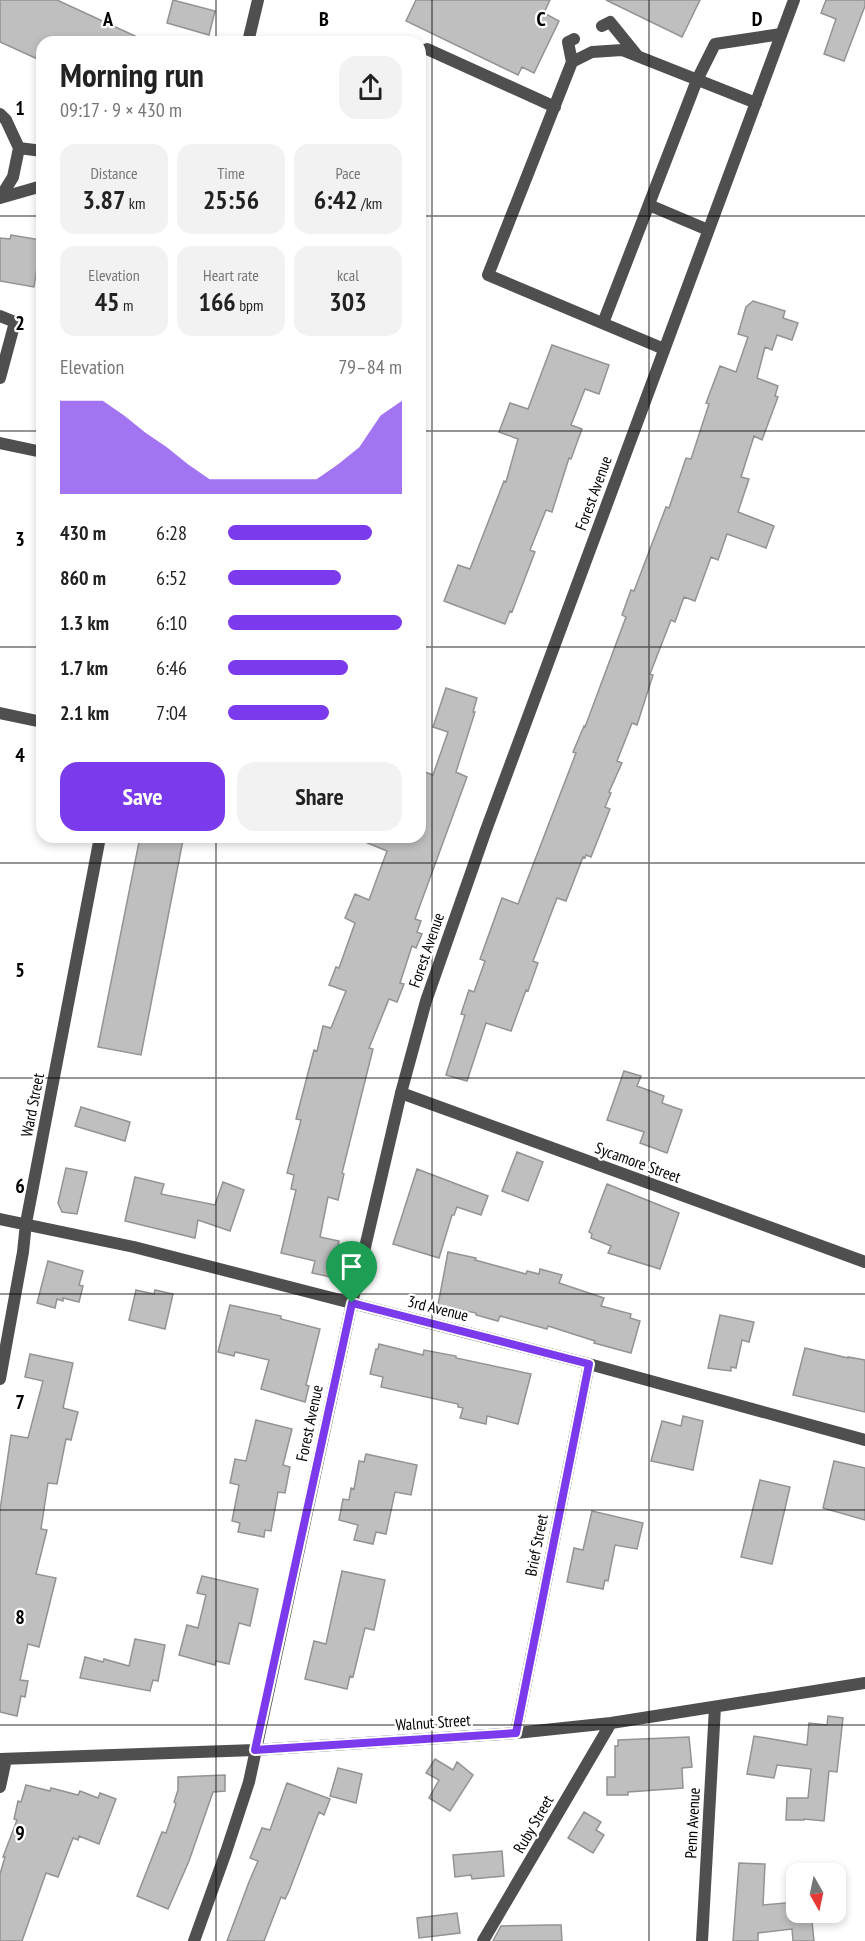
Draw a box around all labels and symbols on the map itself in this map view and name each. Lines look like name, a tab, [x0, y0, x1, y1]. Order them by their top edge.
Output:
text: A	[102, 6, 114, 32]
text: B	[319, 6, 329, 32]
text: C	[536, 6, 546, 32]
text: D	[752, 6, 763, 32]
text: 1	[15, 95, 25, 121]
text: 2	[15, 310, 25, 336]
street label: Forest Avenue	[570, 453, 616, 533]
text: 3	[15, 526, 25, 552]
text: 4	[15, 742, 25, 768]
street label: Forest Avenue	[404, 910, 448, 990]
text: 5	[15, 957, 25, 983]
street label: Ward Street	[16, 1071, 48, 1139]
street label: Sycamore Street	[592, 1137, 684, 1187]
text: 6	[15, 1173, 25, 1199]
pin	[326, 1241, 377, 1303]
street label: 3rd Avenue	[406, 1291, 470, 1325]
street label: Forest Avenue	[291, 1383, 327, 1463]
text: 7	[15, 1389, 25, 1415]
street label: Brief Street	[520, 1512, 552, 1578]
text: 8	[15, 1604, 25, 1630]
street label: Walnut Street	[395, 1709, 472, 1735]
street label: Penn Avenue	[680, 1787, 704, 1859]
street label: Ruby Street	[508, 1791, 558, 1856]
text: 9	[15, 1820, 25, 1846]
north arrow	[786, 1863, 846, 1923]

